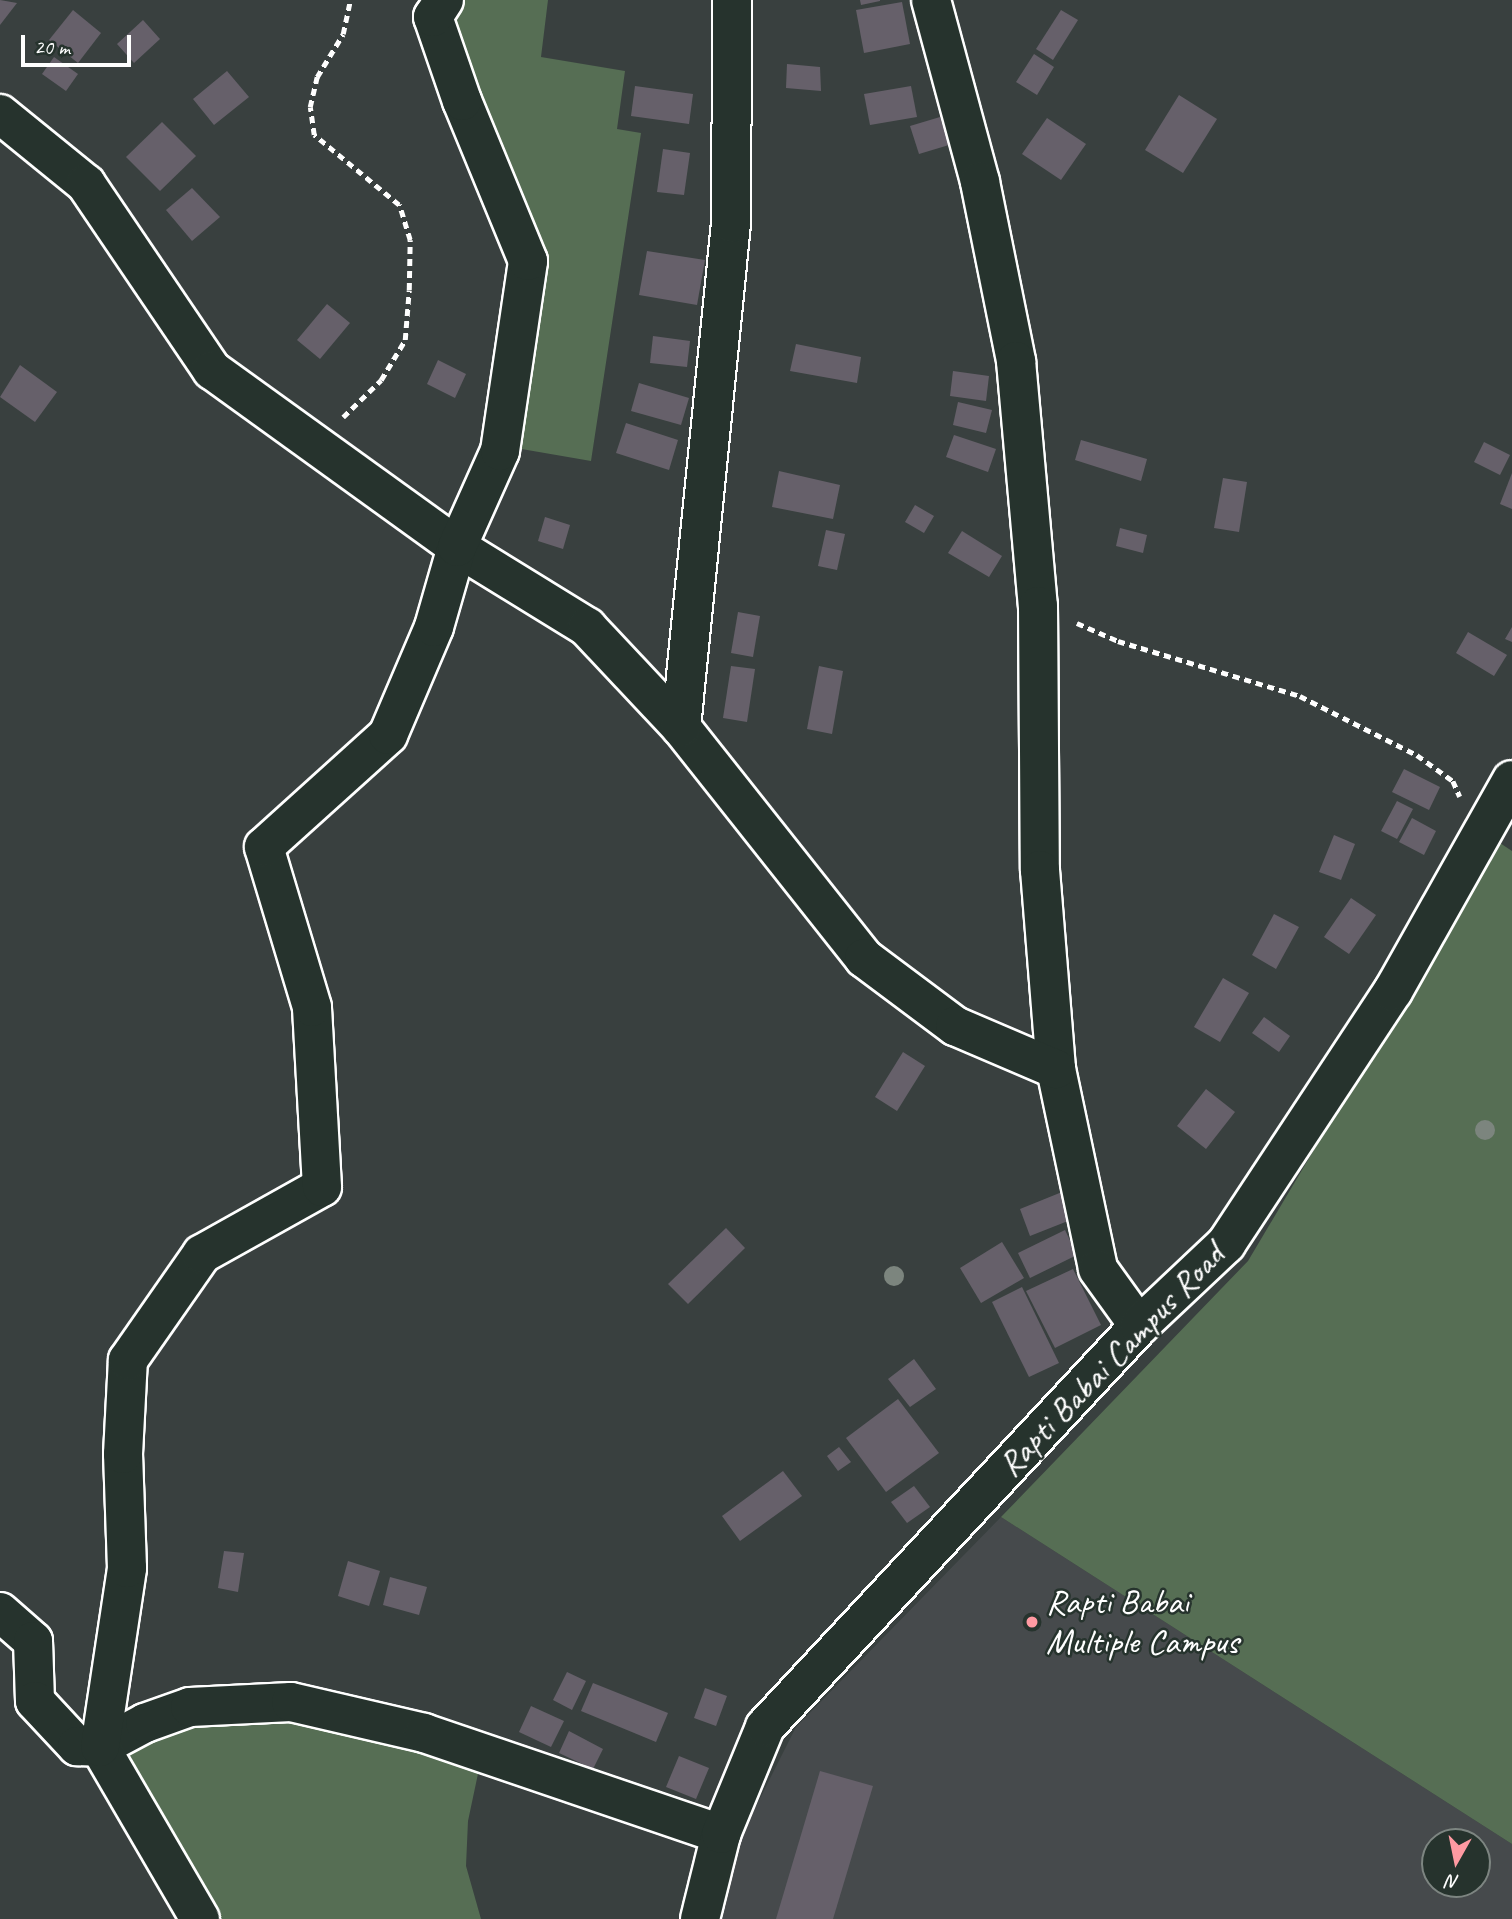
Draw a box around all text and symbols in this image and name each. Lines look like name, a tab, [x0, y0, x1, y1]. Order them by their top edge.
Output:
scale bar	[24, 21, 135, 65]
text: 20 m	[34, 34, 70, 60]
street label: Rapti Babai Campus Road	[989, 1235, 1233, 1485]
place label: Rapti Babai Multiple Campus	[1046, 1581, 1237, 1663]
marker: Rapti Babai Multiple Campus	[1024, 1614, 1040, 1630]
north arrow	[1421, 1828, 1491, 1898]
text: N	[1445, 1869, 1461, 1895]

